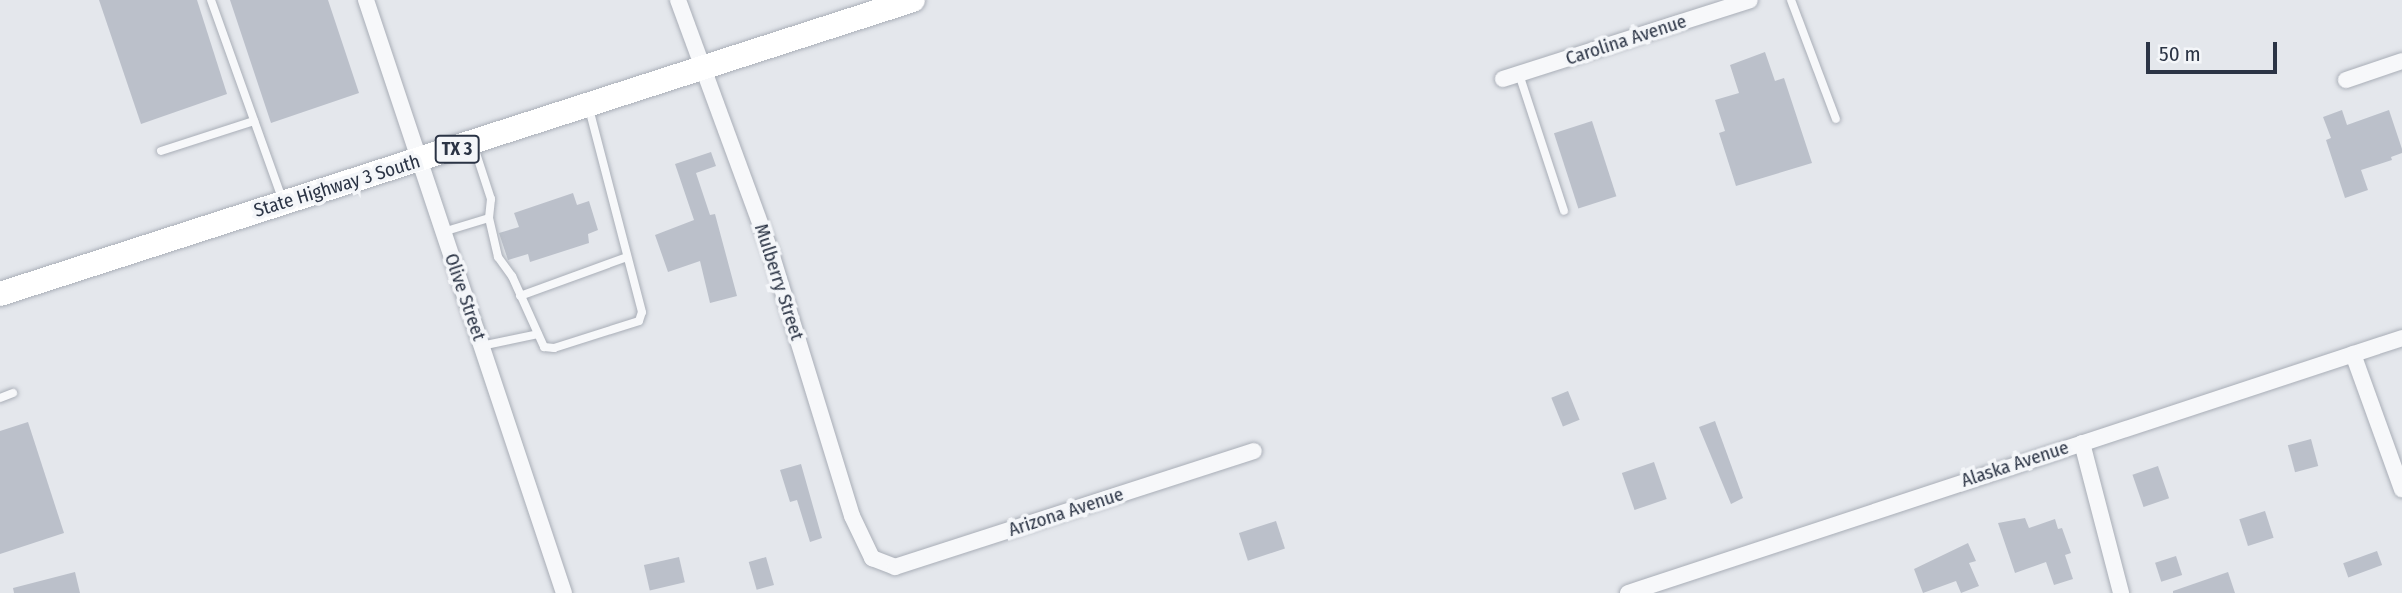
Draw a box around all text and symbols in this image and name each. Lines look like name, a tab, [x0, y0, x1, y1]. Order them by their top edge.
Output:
street label: Carolina Avenue	[1563, 10, 1689, 70]
scale bar	[2150, 28, 2281, 72]
text: 50 m	[2159, 41, 2201, 67]
road number: TX 3	[434, 134, 480, 164]
street label: State Highway 3 South	[251, 150, 423, 222]
street label: Mulberry Street	[749, 221, 809, 343]
street label: Olive Street	[439, 250, 491, 344]
street label: Alaska Avenue	[1958, 436, 2072, 492]
street label: Arizona Avenue	[1006, 483, 1126, 541]

